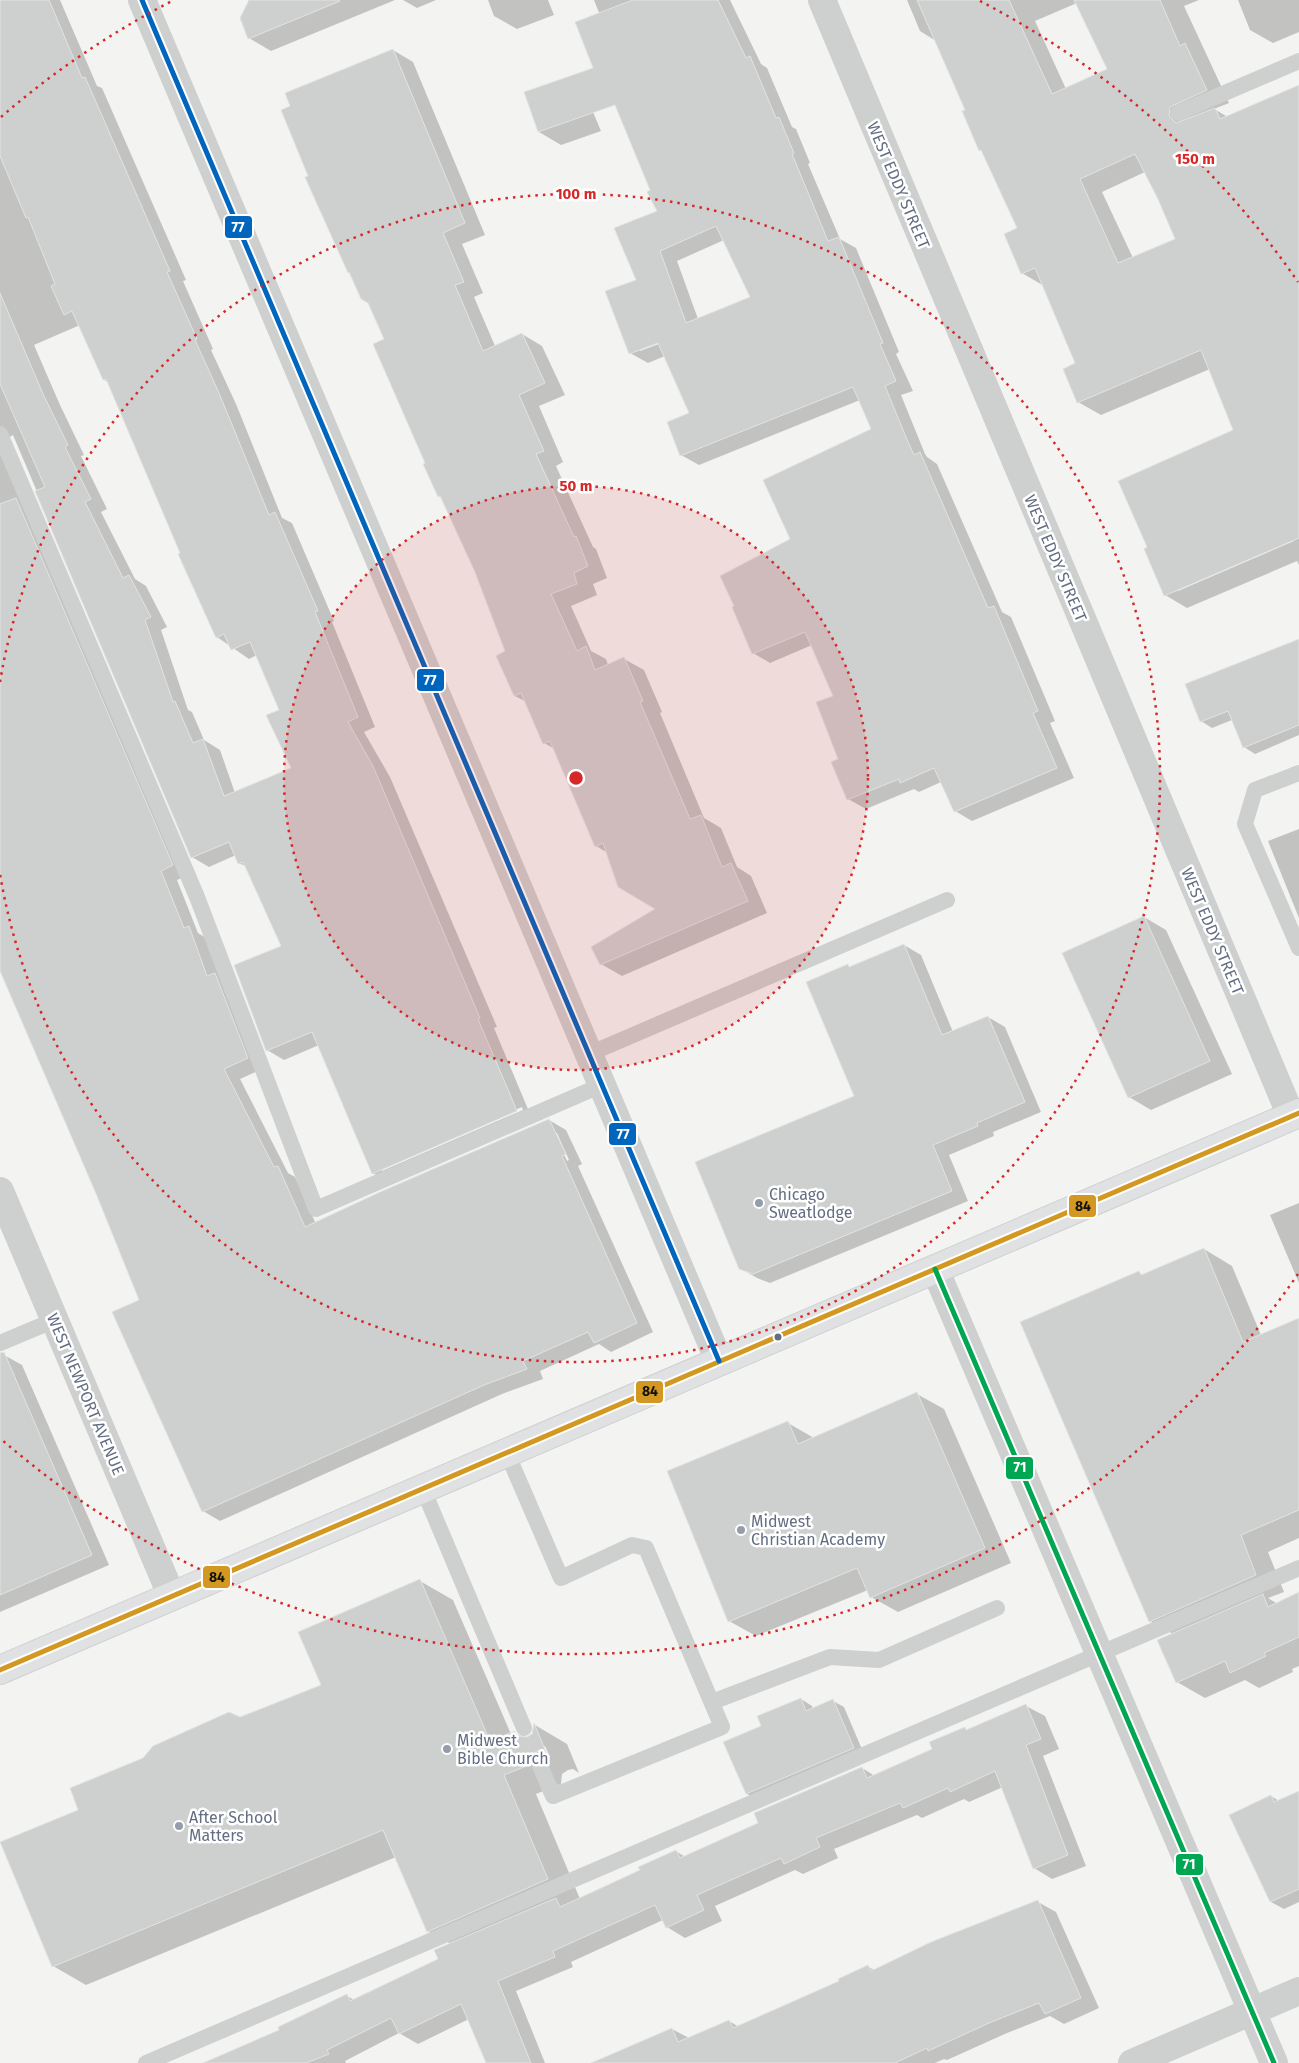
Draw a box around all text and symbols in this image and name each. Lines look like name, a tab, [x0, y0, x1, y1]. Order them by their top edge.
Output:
street label: WEST EDDY STREET	[863, 119, 934, 252]
text: 150 m	[1175, 150, 1215, 168]
text: 100 m	[556, 185, 596, 203]
line badge: 77	[224, 215, 253, 239]
text: 77	[231, 219, 245, 236]
text: 50 m	[559, 477, 593, 495]
street label: WEST EDDY STREET	[1020, 492, 1091, 625]
line badge: 77	[416, 668, 445, 692]
text: 77	[423, 672, 437, 689]
centre of rings	[567, 769, 585, 787]
street label: WEST EDDY STREET	[1177, 865, 1248, 998]
line badge: 77	[608, 1122, 637, 1146]
text: 77	[616, 1126, 630, 1143]
place label: Chicago Sweatlodge	[769, 1185, 852, 1222]
line badge: 84	[1068, 1194, 1097, 1218]
marker: Chicago Sweatlodge	[753, 1197, 765, 1209]
text: 84	[1075, 1198, 1091, 1215]
street label: WEST NEWPORT AVENUE	[43, 1310, 128, 1478]
unlabelled marker	[773, 1332, 783, 1342]
line badge: 84	[635, 1380, 664, 1404]
text: 84	[642, 1383, 658, 1400]
line badge: 71	[1005, 1456, 1034, 1480]
text: 71	[1014, 1459, 1026, 1476]
place label: Midwest Christian Academy	[751, 1512, 885, 1549]
marker: Midwest Christian Academy	[735, 1524, 747, 1536]
line badge: 84	[202, 1565, 231, 1589]
text: 84	[209, 1569, 225, 1586]
place label: Midwest Bible Church	[457, 1731, 549, 1768]
marker: Midwest Bible Church	[441, 1743, 453, 1755]
place label: After School Matters	[189, 1808, 278, 1845]
marker: After School Matters	[173, 1820, 185, 1832]
line badge: 71	[1175, 1853, 1204, 1876]
text: 71	[1183, 1856, 1195, 1873]

